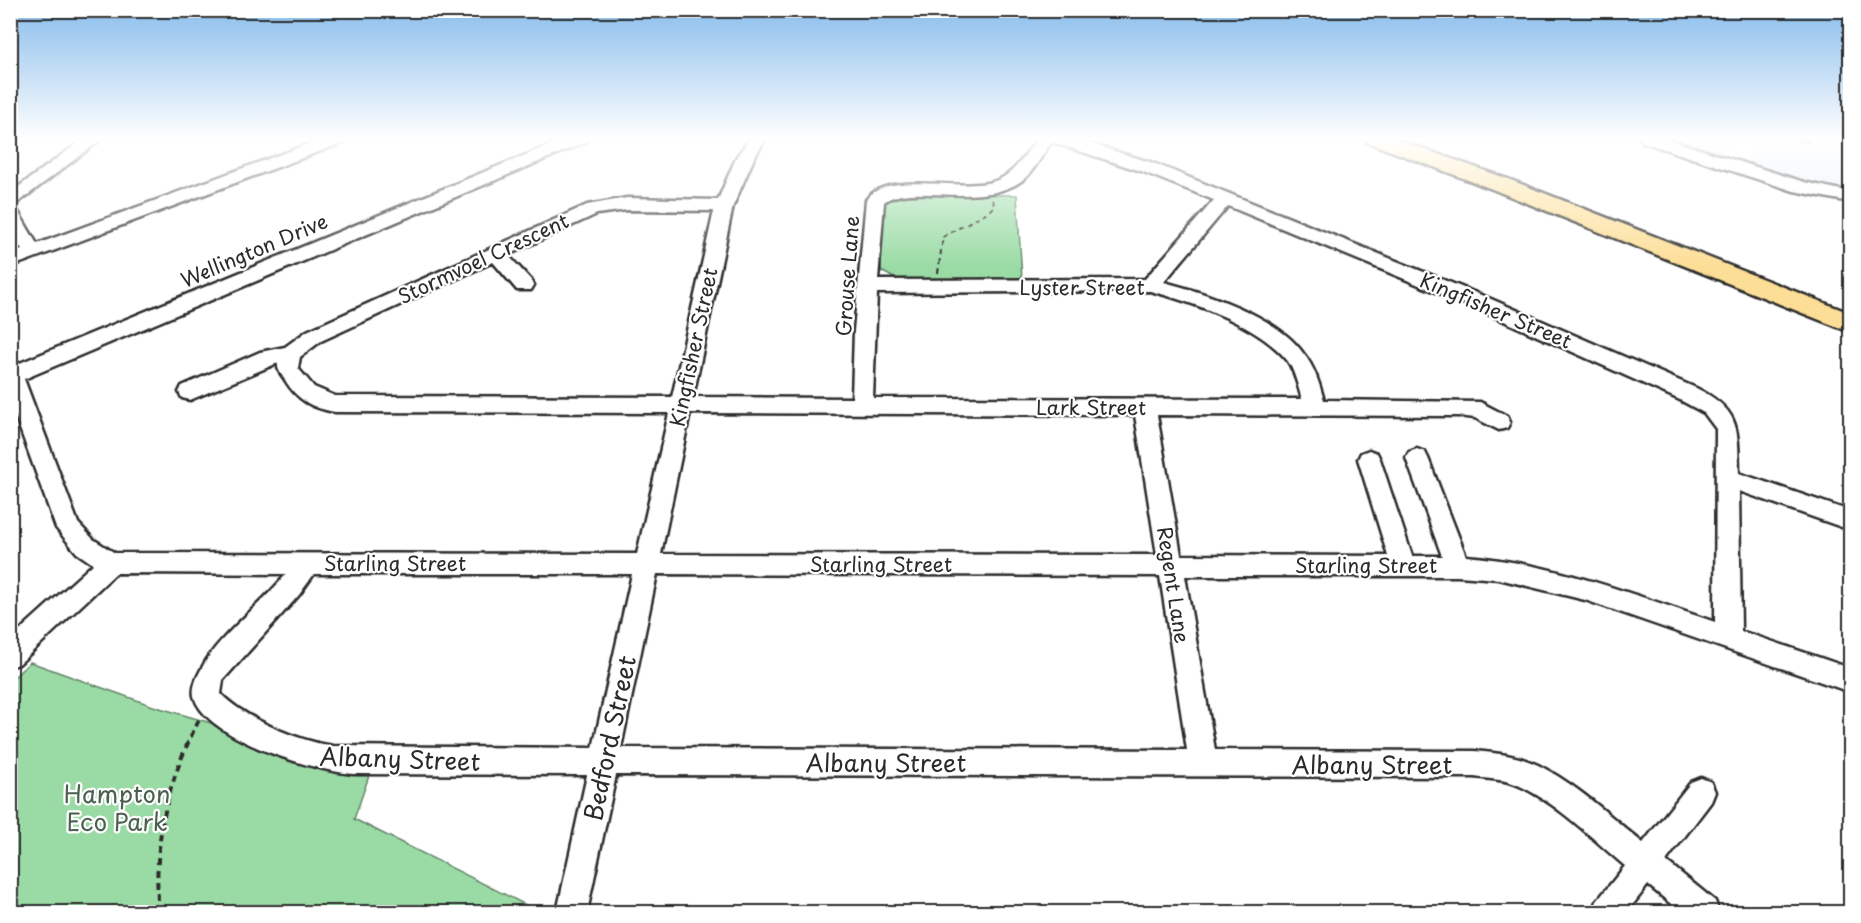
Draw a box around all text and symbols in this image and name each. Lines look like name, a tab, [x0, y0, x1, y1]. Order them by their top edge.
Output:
street label: Stormvoel Crescent	[393, 205, 573, 311]
street label: Wellington Drive	[176, 206, 332, 294]
street label: Grouse Lane	[828, 215, 866, 337]
street label: Kingfisher Street	[661, 265, 725, 429]
street label: Kingfisher Street	[1416, 265, 1577, 355]
street label: Lyster Street	[1019, 272, 1145, 302]
street label: Lark Street	[1036, 392, 1146, 422]
street label: Regent Lane	[1150, 524, 1198, 646]
street label: Starling Street	[324, 548, 466, 578]
street label: Starling Street	[810, 549, 952, 579]
street label: Starling Street	[1295, 550, 1437, 580]
street label: Bedford Street	[574, 652, 644, 824]
street label: Albany Street	[319, 737, 481, 779]
street label: Albany Street	[806, 744, 967, 780]
street label: Albany Street	[1292, 746, 1453, 782]
park label: Hampton Eco Park	[64, 775, 170, 839]

